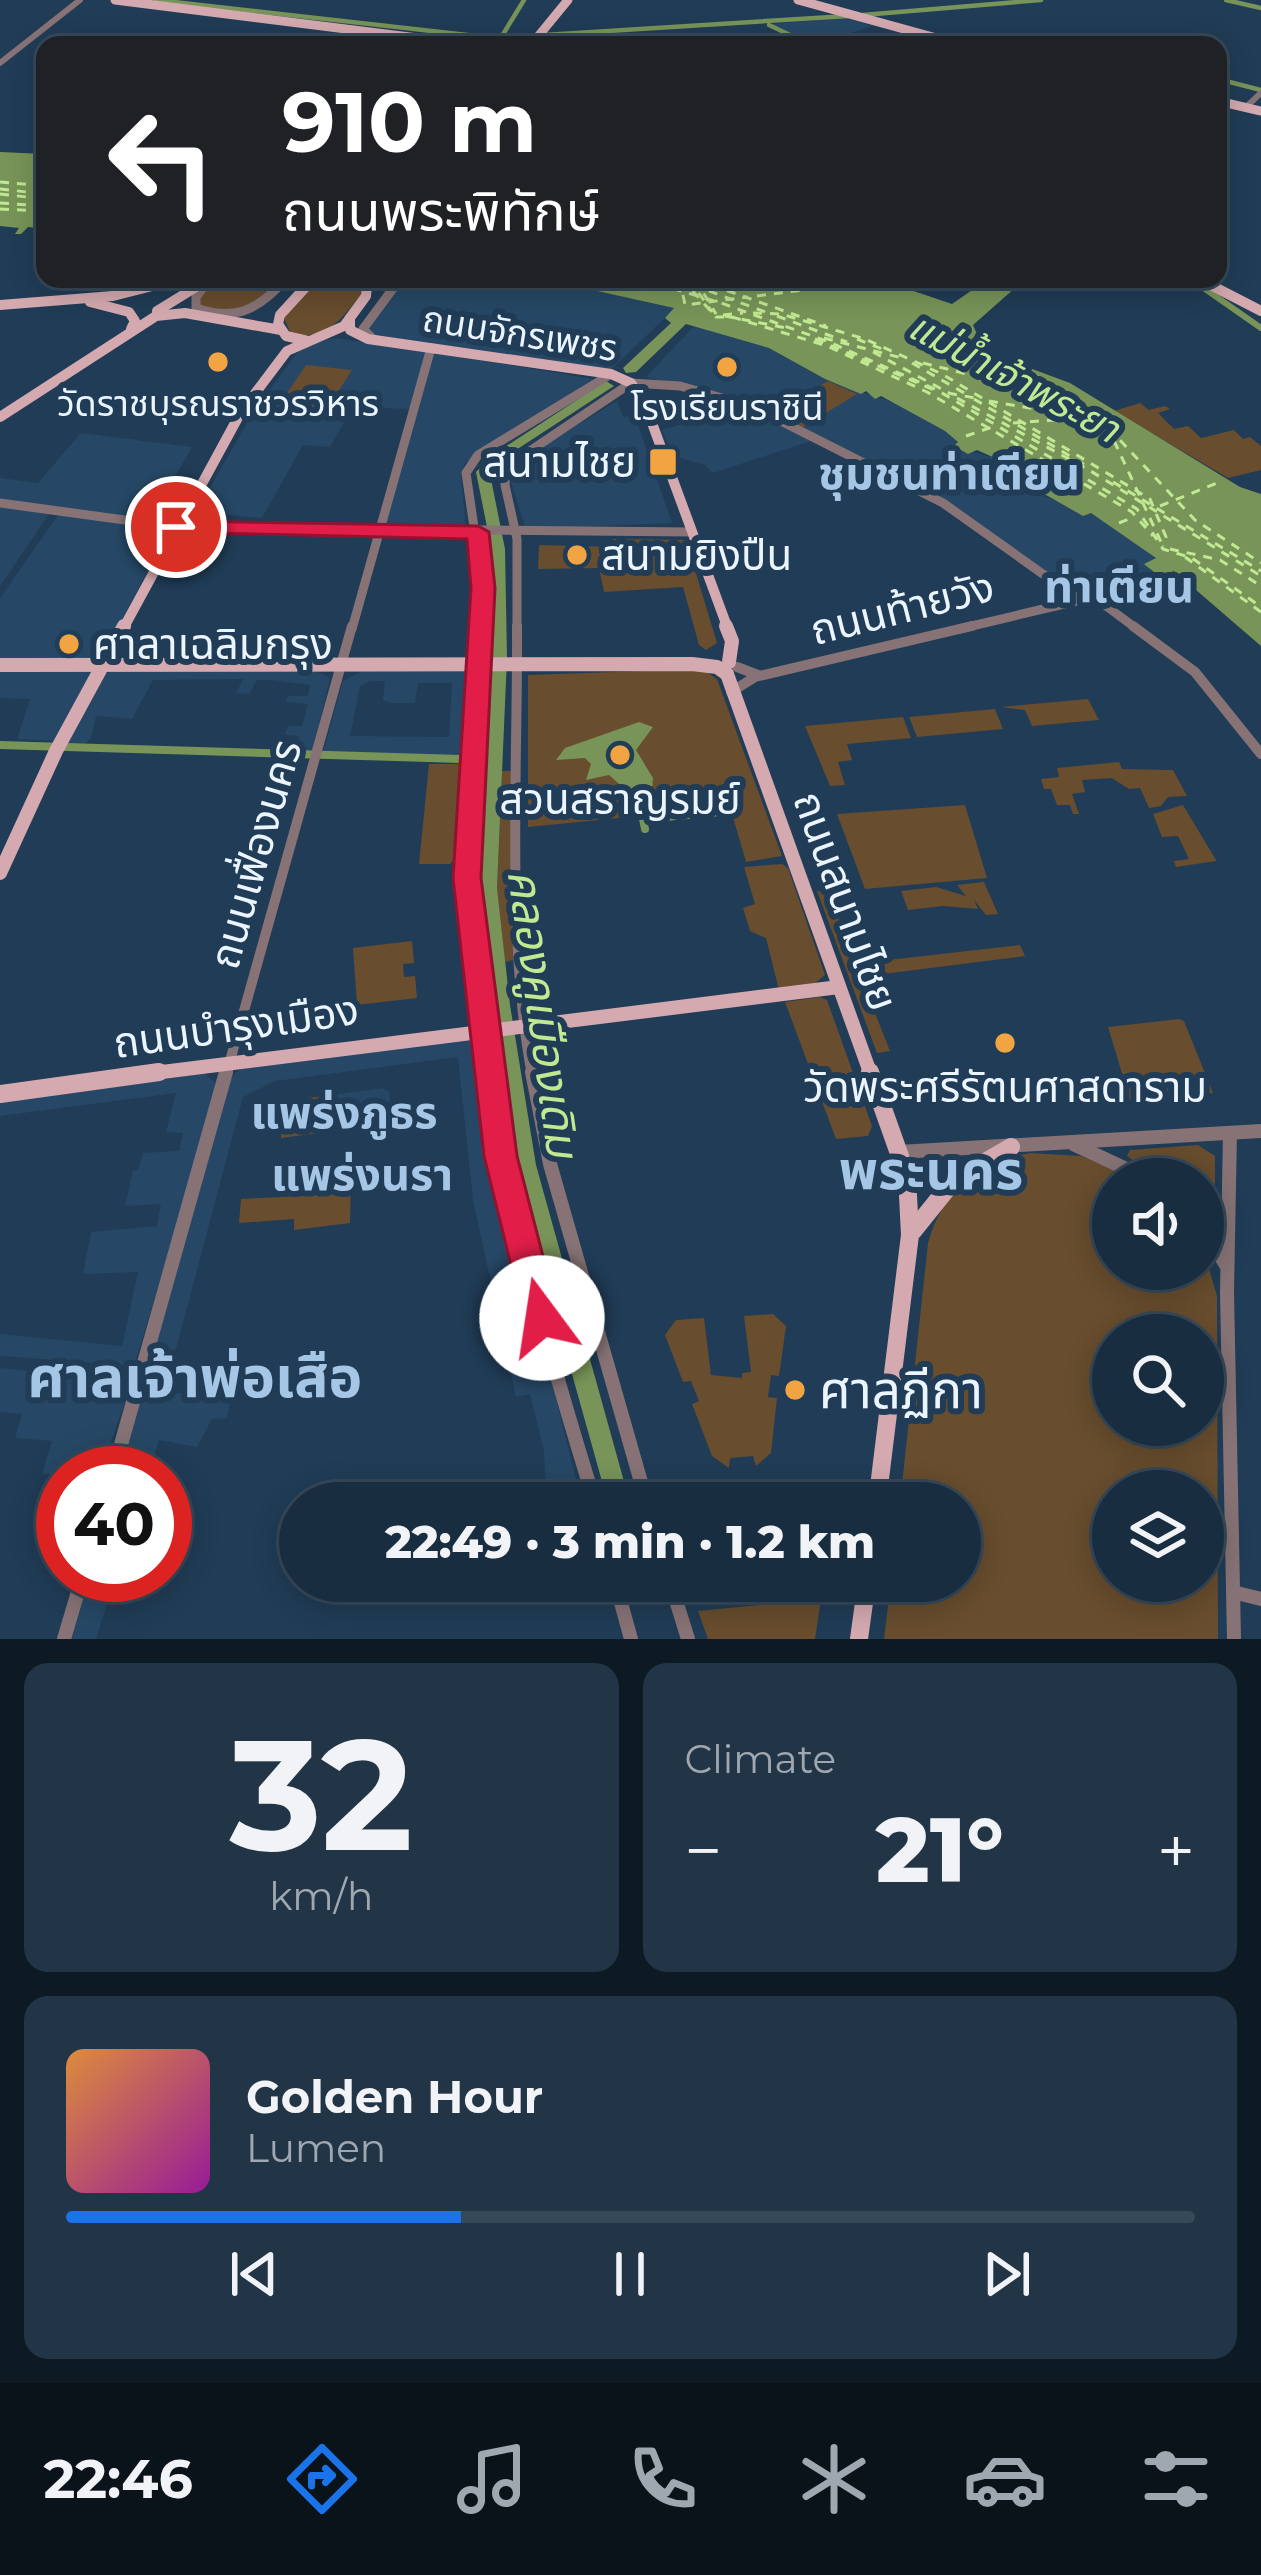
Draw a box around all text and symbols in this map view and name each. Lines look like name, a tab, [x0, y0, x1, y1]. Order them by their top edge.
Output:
text: 910 m	[282, 71, 537, 173]
icon: left	[84, 84, 240, 240]
text: ถนนพระพิทักษ์	[282, 178, 600, 244]
street label: ถนนจักรเพชร	[420, 296, 620, 370]
water label: แม่น้ำเจ้าพระยา	[901, 300, 1130, 453]
marker: วัดราชบุรณราชวรวิหาร	[205, 349, 231, 375]
marker: โรงเรียนราชินี	[714, 354, 740, 380]
place label: วัดราชบุรณราชวรวิหาร	[57, 381, 379, 425]
place label: โรงเรียนราชินี	[631, 385, 823, 429]
place label: สนามไชย	[483, 436, 636, 488]
district label: ชุมชนท่าเตียน	[818, 445, 1080, 501]
marker: สนามไชย	[647, 446, 679, 478]
pin	[125, 476, 227, 578]
icon: arrive	[143, 494, 209, 560]
place label: สนามยิงปืน	[601, 529, 792, 581]
marker: สนามยิงปืน	[564, 542, 590, 568]
district label: ท่าเตียน	[1044, 558, 1194, 613]
street label: ถนนท้ายวัง	[805, 560, 999, 656]
place label: ศาลาเฉลิมกรุง	[93, 618, 333, 670]
marker: ศาลาเฉลิมกรุง	[56, 631, 82, 657]
street label: ถนนเฟื่องนคร	[196, 733, 312, 974]
marker: สวนสราญรมย์	[607, 742, 633, 768]
place label: สวนสราญรมย์	[499, 773, 741, 825]
street label: ถนนสนามไชย	[782, 784, 910, 1018]
water label: คลองคูเมืองเดิม	[496, 866, 592, 1164]
street label: ถนนบำรุงเมือง	[110, 983, 362, 1069]
marker: วัดพระศรีรัตนศาสดาราม	[992, 1030, 1018, 1056]
place label: วัดพระศรีรัตนศาสดาราม	[803, 1061, 1207, 1113]
district label: แพร่งภูธร	[250, 1084, 438, 1140]
district label: พระนคร	[839, 1137, 1023, 1203]
district label: แพร่งนรา	[271, 1146, 453, 1201]
map controls	[1092, 1158, 1224, 1602]
button: sound	[1092, 1158, 1224, 1290]
position arrow	[479, 1255, 605, 1381]
button: search	[1092, 1314, 1224, 1446]
district label: ศาลเจ้าพ่อเสือ	[28, 1342, 362, 1411]
place label: ศาลฏีกา	[819, 1359, 983, 1421]
marker: ศาลฏีกา	[782, 1377, 808, 1403]
speed limit sign: 40	[36, 1446, 192, 1602]
button: layers	[1092, 1470, 1224, 1602]
text: 22:49 · 3 min · 1.2 km	[385, 1514, 875, 1569]
text: 32	[229, 1699, 413, 1889]
text: Climate	[685, 1735, 836, 1783]
text: 21°	[876, 1795, 1004, 1905]
text: −	[685, 1810, 722, 1891]
text: +	[1157, 1810, 1195, 1891]
text: km/h	[269, 1872, 373, 1920]
text: Golden Hour	[246, 2069, 543, 2124]
text: Lumen	[246, 2124, 386, 2172]
icon: previous	[221, 2241, 287, 2307]
icon: pause	[597, 2241, 663, 2307]
icon: next	[974, 2241, 1040, 2307]
icon: directions	[280, 2437, 364, 2521]
icon: music	[450, 2437, 534, 2521]
icon: phone	[621, 2437, 705, 2521]
icon: climate	[792, 2437, 876, 2521]
icon: car	[963, 2437, 1047, 2521]
icon: filters	[1134, 2437, 1218, 2521]
text: 22:46	[43, 2446, 193, 2512]

